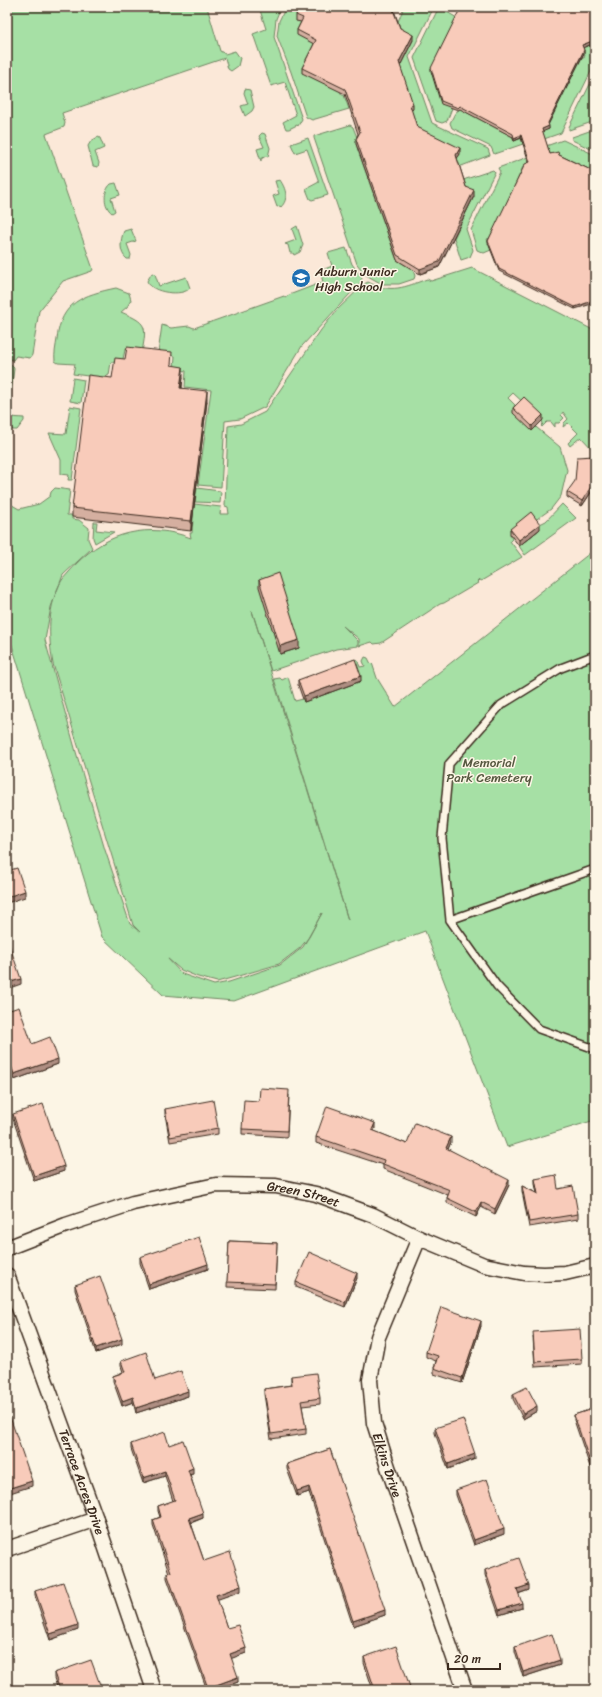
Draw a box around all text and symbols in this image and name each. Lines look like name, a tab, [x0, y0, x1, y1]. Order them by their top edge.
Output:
place label: Auburn Junior High School	[314, 260, 397, 298]
school or university icon: Auburn Junior High School	[290, 267, 312, 289]
park label: Memorial Park Cemetery	[446, 751, 532, 789]
street label: Green Street	[267, 1175, 343, 1214]
street label: Terrace Acres Drive	[52, 1426, 111, 1538]
street label: Elkins Drive	[366, 1430, 409, 1500]
scale bar	[448, 1645, 500, 1671]
text: 20 m	[454, 1648, 481, 1670]

